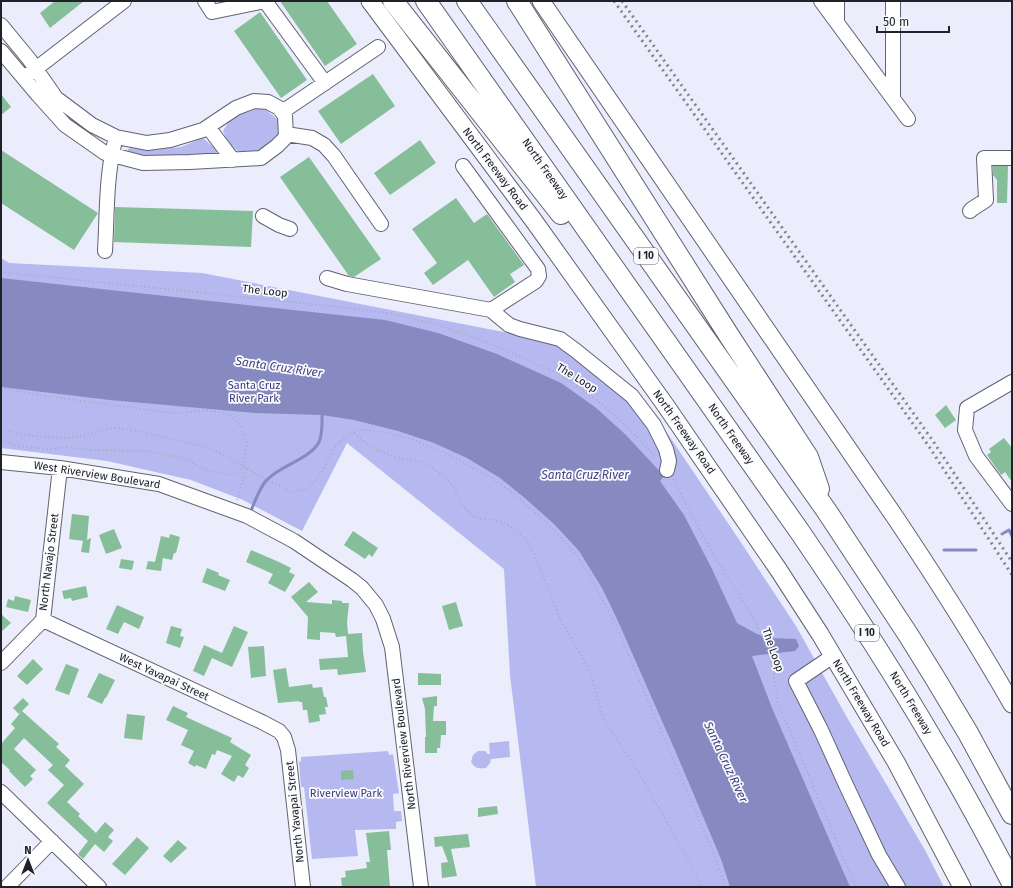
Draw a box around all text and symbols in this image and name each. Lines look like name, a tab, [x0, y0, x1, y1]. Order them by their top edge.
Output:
scale bar	[877, 8, 949, 34]
text: 50 m	[883, 15, 909, 29]
street label: North Freeway Road	[460, 125, 530, 213]
street label: North Freeway	[519, 136, 571, 202]
road number: I 10	[634, 248, 658, 264]
street label: The Loop	[242, 282, 288, 300]
water label: Santa Cruz River	[234, 354, 324, 380]
street label: The Loop	[554, 360, 600, 396]
park label: Santa Cruz River Park	[228, 379, 281, 405]
street label: North Freeway Road	[650, 387, 718, 477]
street label: North Freeway	[705, 401, 757, 467]
street label: West Riverview Boulevard	[33, 459, 161, 491]
water label: Santa Cruz River	[540, 468, 629, 482]
street label: North Navajo Street	[37, 512, 61, 612]
road number: I 10	[855, 625, 879, 641]
street label: The Loop	[759, 626, 787, 674]
street label: West Yavapai Street	[117, 651, 211, 704]
street label: North Freeway Road	[830, 657, 892, 749]
street label: North Freeway	[887, 669, 935, 737]
street label: North Riverview Boulevard	[389, 677, 419, 811]
water label: Santa Cruz River	[701, 718, 751, 805]
street label: North Yavapai Street	[283, 761, 307, 863]
park label: Riverview Park	[310, 787, 383, 800]
north arrow	[8, 840, 48, 880]
text: N	[24, 844, 32, 857]

